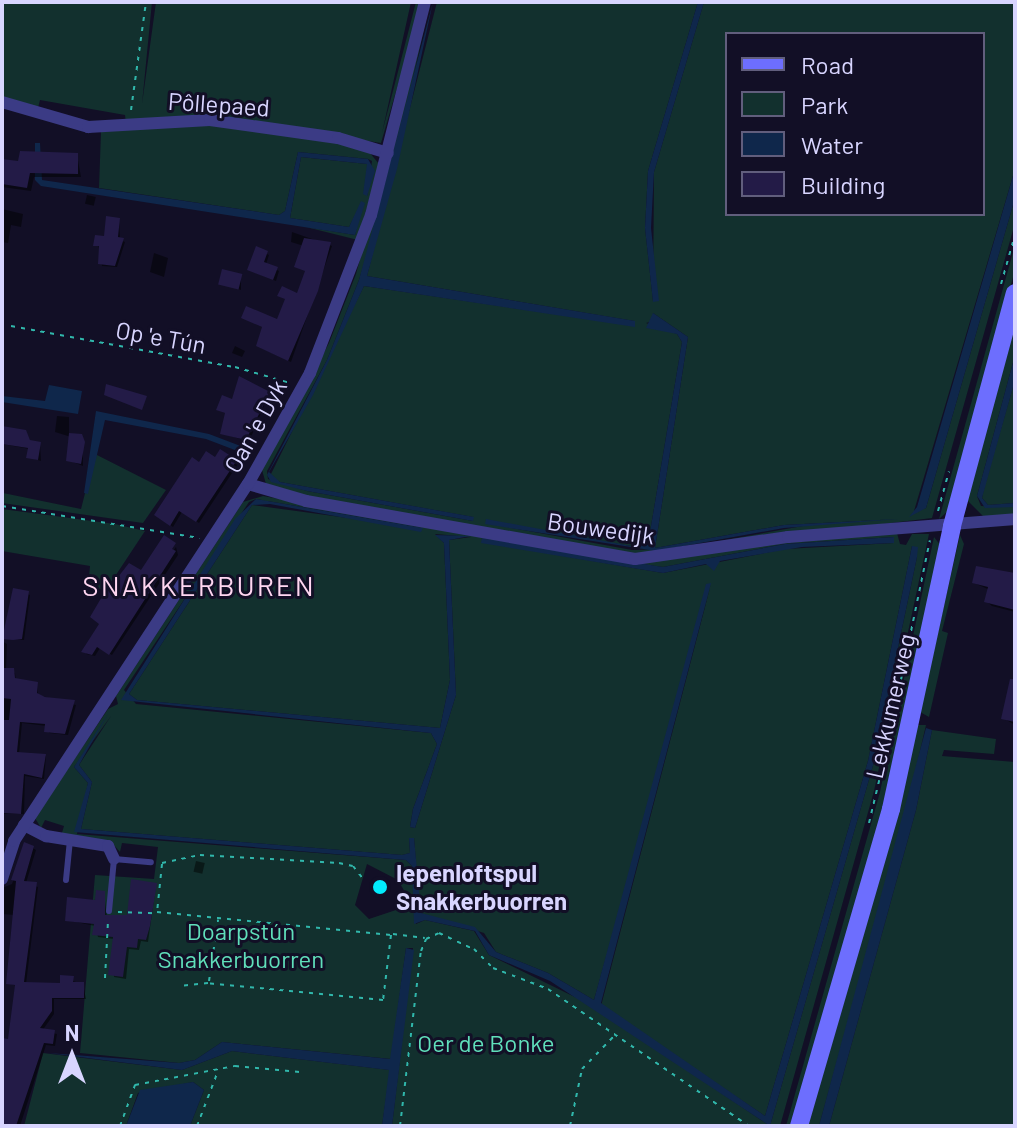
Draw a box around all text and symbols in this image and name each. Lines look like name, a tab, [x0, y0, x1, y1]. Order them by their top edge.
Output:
legend	[725, 32, 985, 216]
text: Road	[801, 50, 854, 79]
street label: Pôllepaed	[167, 86, 271, 122]
text: Park	[801, 90, 848, 119]
text: Water	[801, 130, 863, 159]
text: Building	[801, 170, 885, 199]
street label: Op 'e Tún	[114, 315, 208, 359]
street label: Oan 'e Dyk	[218, 374, 292, 478]
street label: Bouwedijk	[546, 506, 656, 550]
district label: SNAKKERBUREN	[82, 568, 316, 602]
street label: Lekkumerweg	[859, 631, 921, 781]
place label: Iepenloftspul Snakkerbuorren	[396, 859, 567, 915]
marker: Iepenloftspul Snakkerbuorren	[371, 878, 389, 896]
park label: Doarpstún Snakkerbuorren	[158, 917, 324, 973]
north arrow	[32, 1016, 112, 1096]
text: N	[65, 1019, 79, 1045]
park label: Oer de Bonke	[417, 1029, 555, 1057]

